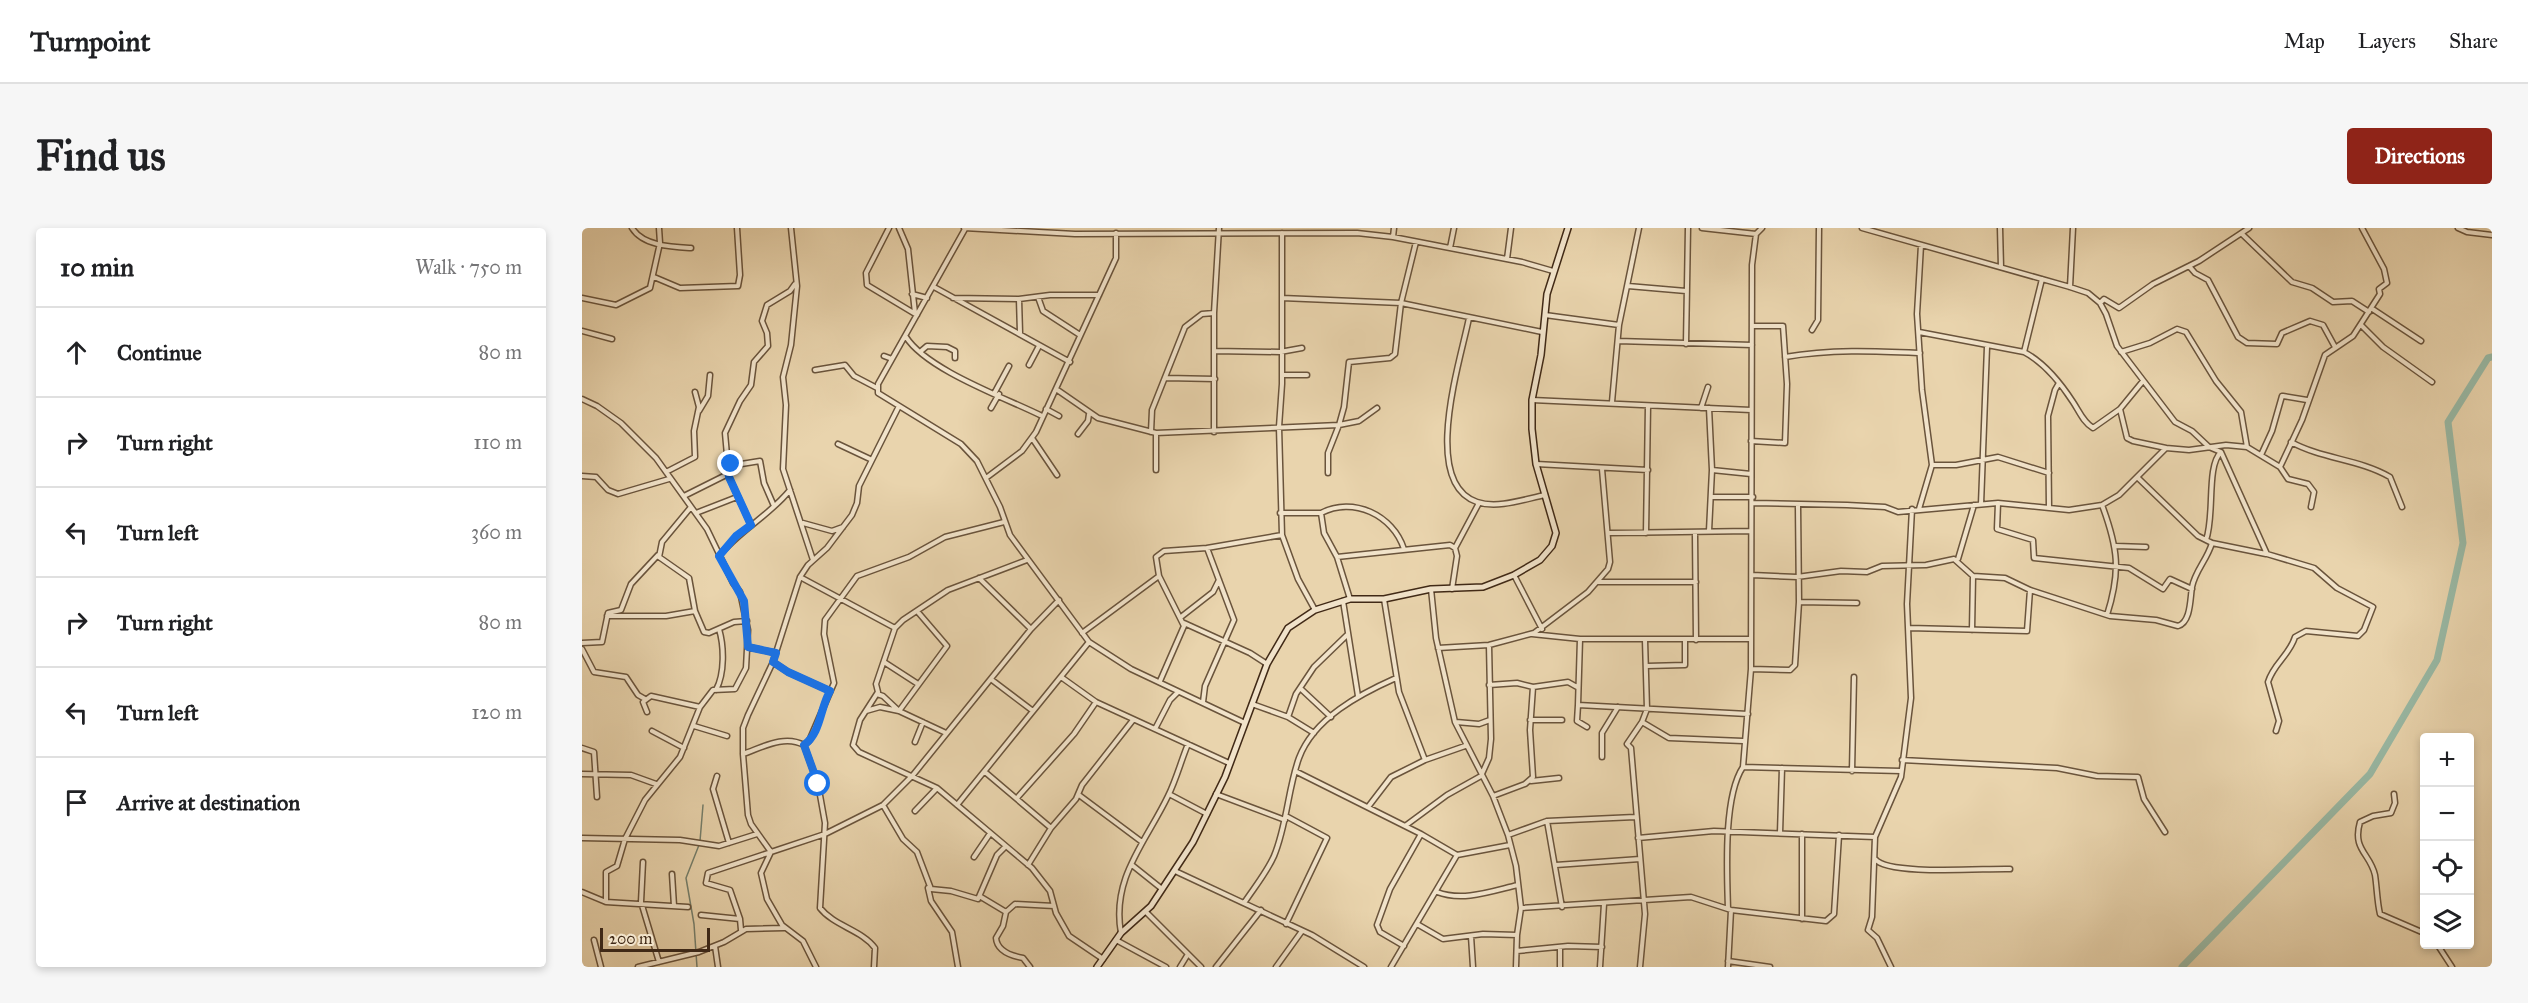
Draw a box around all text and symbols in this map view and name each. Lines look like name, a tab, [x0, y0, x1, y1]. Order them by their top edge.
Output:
text: Turnpoint	[30, 24, 150, 59]
text: Map	[2284, 28, 2325, 54]
text: Layers	[2358, 28, 2416, 54]
text: Share	[2449, 28, 2498, 54]
button: Directions	[2347, 128, 2492, 184]
text: Find us	[36, 130, 166, 182]
text: 10 min	[60, 251, 134, 283]
text: Walk · 750 m	[415, 255, 522, 279]
icon: ahead	[60, 336, 93, 369]
text: Continue	[117, 339, 202, 366]
text: 80 m	[479, 340, 522, 364]
icon: right	[60, 426, 93, 459]
text: Turn right	[117, 429, 213, 456]
text: 110 m	[474, 430, 522, 454]
route end	[717, 450, 743, 476]
icon: left	[60, 516, 93, 549]
text: Turn left	[117, 519, 199, 546]
text: 360 m	[471, 520, 522, 544]
icon: right	[60, 606, 93, 639]
text: Turn right	[117, 609, 213, 636]
text: 80 m	[479, 610, 522, 634]
icon: left	[60, 696, 93, 729]
text: Turn left	[117, 699, 199, 726]
text: 120 m	[471, 700, 522, 724]
map controls	[2420, 733, 2474, 949]
button: +	[2420, 733, 2474, 787]
route start	[804, 770, 830, 796]
icon: arrive	[60, 786, 93, 819]
button: −	[2420, 787, 2474, 841]
text: Arrive at destination	[117, 789, 300, 816]
button: locate	[2420, 841, 2474, 895]
button: layers	[2420, 895, 2474, 949]
scale bar	[600, 925, 710, 952]
text: 200 m	[609, 929, 652, 948]

